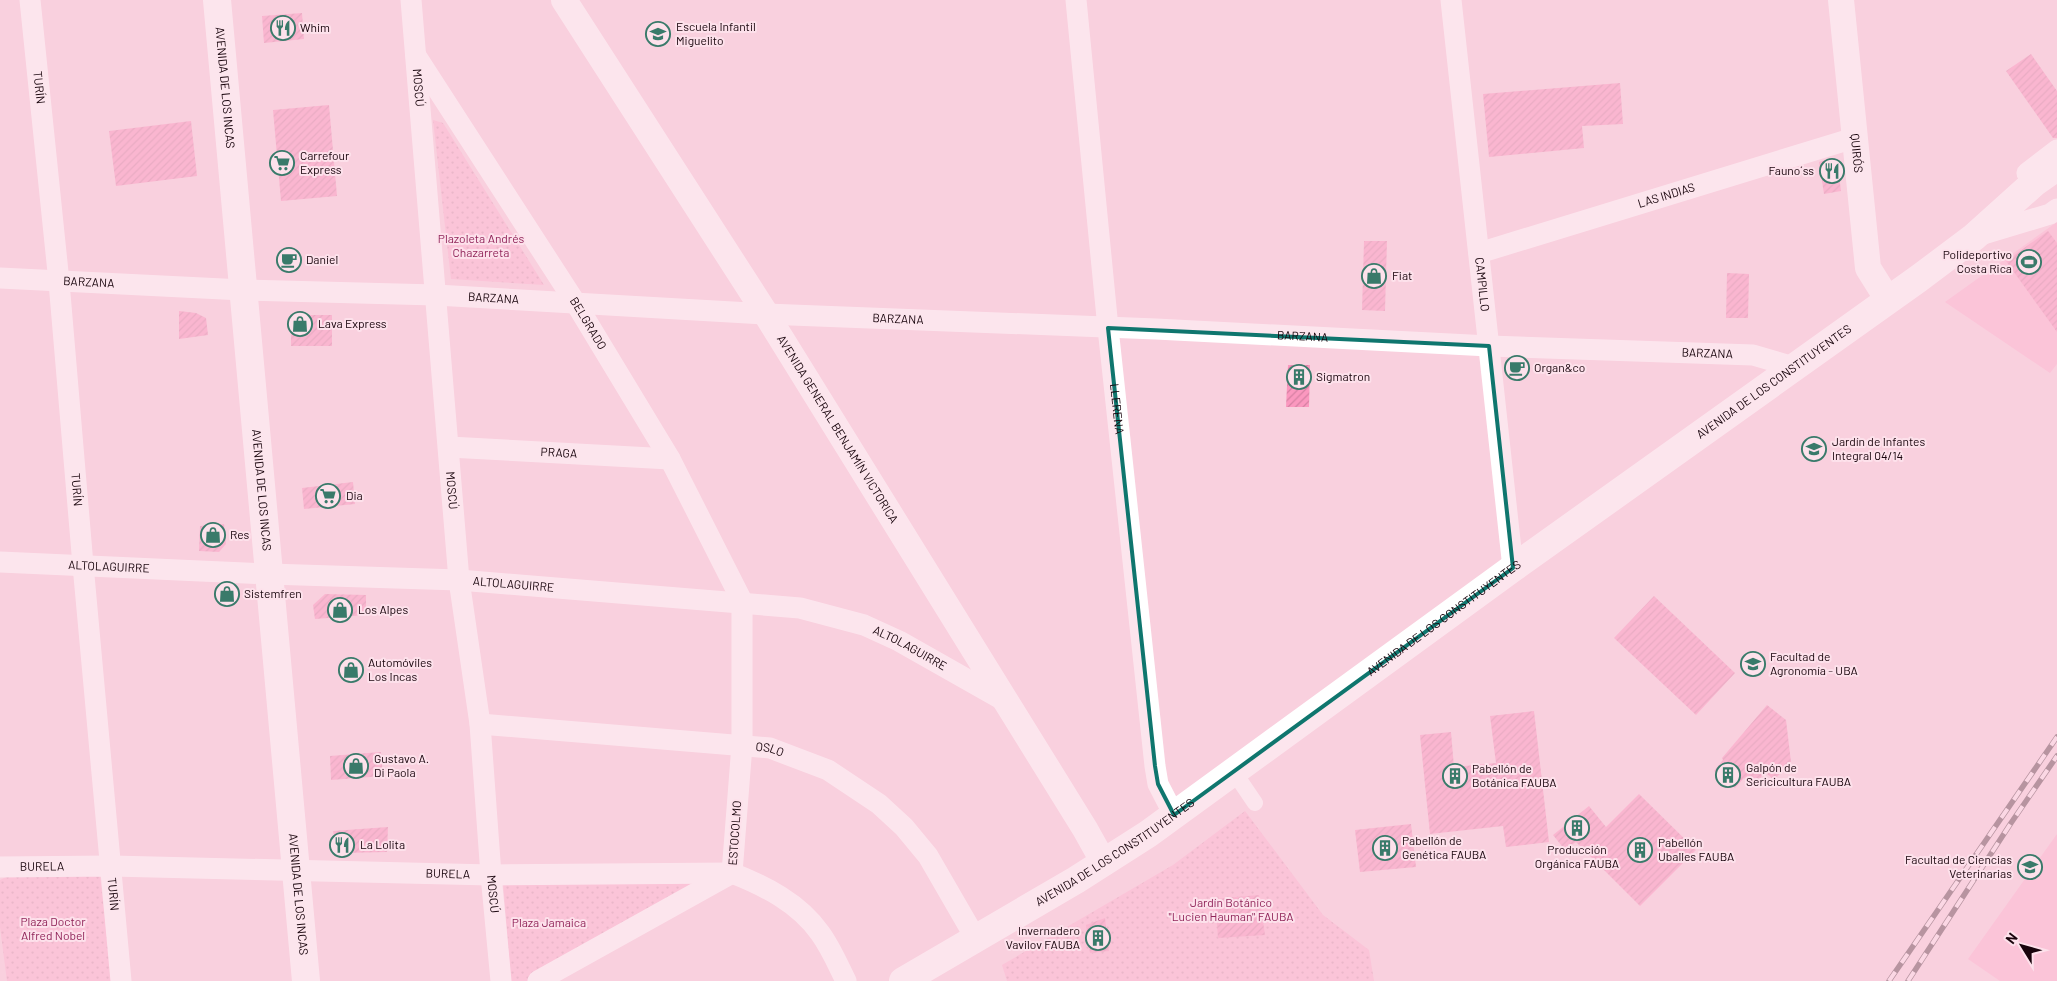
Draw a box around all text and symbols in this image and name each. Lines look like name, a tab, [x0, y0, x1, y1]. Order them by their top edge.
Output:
restaurant icon: Whim	[270, 15, 296, 41]
place label: Escuela Infantil Miguelito	[676, 19, 756, 47]
place label: Whim	[300, 20, 330, 34]
school or university icon: Escuela Infantil Miguelito	[645, 21, 671, 47]
street label: AVENIDA DE LOS INCAS	[213, 26, 238, 149]
street label: MOSCÚ	[411, 68, 428, 107]
street label: TURÍN	[31, 70, 49, 105]
street label: QUIRÓS	[1848, 133, 1866, 174]
place label: Carrefour Express	[300, 148, 350, 176]
supermarket icon: Carrefour Express	[269, 150, 295, 176]
restaurant icon: Fauno´ss	[1819, 158, 1845, 184]
place label: Fauno´ss	[1768, 163, 1814, 177]
street label: LAS INDIAS	[1636, 179, 1696, 210]
park label: Plazoleta Andrés Chazarreta	[438, 231, 524, 259]
cafe icon: Daniel	[276, 247, 302, 273]
place label: Polideportivo Costa Rica	[1943, 247, 2012, 275]
sports icon: Polideportivo Costa Rica	[2016, 249, 2042, 275]
place label: Daniel	[306, 252, 338, 266]
street label: CAMPILLO	[1473, 256, 1493, 312]
shop icon: Fiat	[1361, 263, 1387, 289]
place label: Fiat	[1392, 268, 1412, 282]
street label: BARZANA	[63, 273, 115, 290]
street label: BARZANA	[468, 289, 520, 306]
street label: BELGRADO	[568, 294, 610, 352]
street label: BARZANA	[872, 310, 924, 326]
shop icon: Lava Express	[287, 311, 313, 337]
place label: Lava Express	[318, 316, 387, 330]
street label: AVENIDA DE LOS CONSTITUYENTES	[1693, 321, 1854, 441]
street label: BARZANA	[1277, 327, 1329, 344]
street label: AVENIDA GENERAL BENJAMÍN VICTORICA	[775, 332, 902, 525]
street label: BARZANA	[1681, 345, 1733, 360]
cafe icon: Organ&co	[1504, 355, 1530, 381]
place label: Organ&co	[1534, 360, 1585, 374]
building icon: Sigmatron	[1286, 364, 1312, 390]
place label: Sigmatron	[1316, 369, 1370, 383]
street label: LLERENA	[1108, 383, 1127, 435]
street label: AVENIDA DE LOS INCAS	[250, 428, 275, 551]
place label: Jardín de Infantes Integral 04/14	[1832, 434, 1925, 462]
school or university icon: Jardín de Infantes Integral 04/14	[1801, 436, 1827, 462]
street label: PRAGA	[540, 444, 578, 460]
street label: MOSCÚ	[444, 471, 461, 510]
street label: TURÍN	[69, 473, 86, 507]
supermarket icon: Dia	[315, 483, 341, 509]
place label: Dia	[346, 488, 363, 502]
shop icon: Res	[200, 522, 226, 548]
place label: Res	[230, 527, 250, 541]
street label: ALTOLAGUIRRE	[68, 557, 150, 575]
street label: AVENIDA DE LOS CONSTITUYENTES	[1364, 557, 1523, 678]
street label: ALTOLAGUIRRE	[472, 573, 555, 594]
shop icon: Sistemfren	[214, 581, 240, 607]
place label: Sistemfren	[244, 586, 302, 600]
shop icon: Los Alpes	[327, 597, 353, 623]
place label: Los Alpes	[358, 602, 408, 616]
street label: ALTOLAGUIRRE	[871, 622, 950, 673]
place label: Facultad de Agronomía - UBA	[1770, 649, 1858, 677]
school or university icon: Facultad de Agronomía - UBA	[1740, 651, 1766, 677]
place label: Automóviles Los Incas	[368, 655, 432, 683]
shop icon: Automóviles Los Incas	[338, 657, 364, 683]
street label: OSLO	[755, 739, 786, 759]
place label: Gustavo A. Di Paola	[374, 751, 429, 779]
shop icon: Gustavo A. Di Paola	[343, 753, 369, 779]
place label: Galpón de Sericicultura FAUBA	[1746, 760, 1851, 788]
place label: Pabellón de Botánica FAUBA	[1472, 761, 1557, 789]
building icon: Galpón de Sericicultura FAUBA	[1715, 762, 1741, 788]
building icon: Pabellón de Botánica FAUBA	[1442, 763, 1468, 789]
street label: AVENIDA DE LOS CONSTITUYENTES	[1032, 795, 1197, 908]
street label: ESTOCOLMO	[725, 800, 743, 866]
building icon: Producción Orgánica FAUBA	[1564, 815, 1590, 841]
restaurant icon: La Lolita	[329, 832, 355, 858]
street label: AVENIDA DE LOS INCAS	[287, 833, 312, 956]
place label: Pabellón de Genética FAUBA	[1402, 833, 1486, 861]
building icon: Pabellón de Genética FAUBA	[1372, 835, 1398, 861]
place label: Pabellón Uballes FAUBA	[1658, 835, 1734, 863]
place label: La Lolita	[360, 837, 405, 851]
building icon: Pabellón Uballes FAUBA	[1627, 837, 1653, 863]
place label: Producción Orgánica FAUBA	[1535, 842, 1619, 870]
place label: Facultad de Ciencias Veterinarias	[1905, 852, 2012, 880]
school or university icon: Facultad de Ciencias Veterinarias	[2017, 854, 2043, 880]
street label: BURELA	[20, 858, 64, 873]
street label: BURELA	[425, 865, 470, 881]
street label: MOSCÚ	[485, 874, 503, 914]
street label: TURÍN	[106, 877, 123, 911]
park label: Jardín Botánico "Lucien Hauman" FAUBA	[1169, 895, 1293, 923]
park label: Plaza Doctor Alfred Nobel	[20, 914, 86, 942]
park label: Plaza Jamaica	[512, 915, 586, 929]
north arrow	[1997, 921, 2047, 971]
place label: Invernadero Vavilov FAUBA	[1006, 923, 1080, 951]
building icon: Invernadero Vavilov FAUBA	[1085, 925, 1111, 951]
text: N	[2002, 929, 2021, 947]

